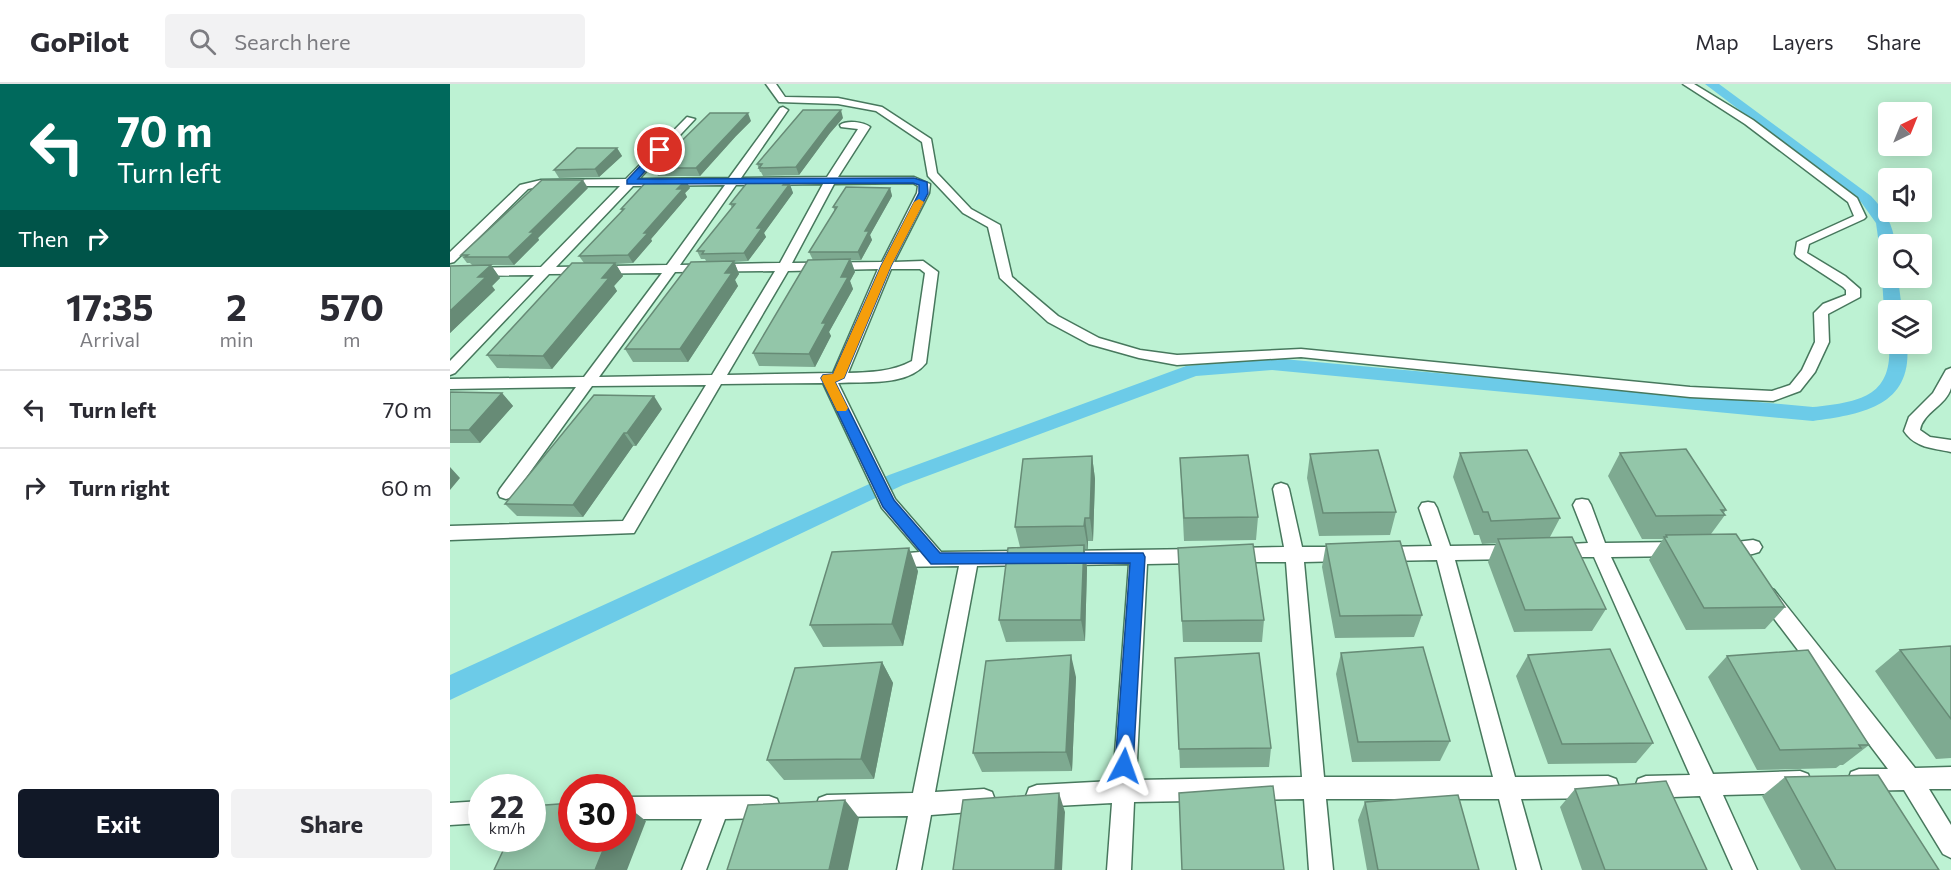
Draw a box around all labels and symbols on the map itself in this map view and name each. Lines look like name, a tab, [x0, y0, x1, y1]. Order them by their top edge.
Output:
north arrow	[1878, 102, 1932, 156]
pin	[634, 124, 685, 175]
position arrow	[1092, 734, 1156, 798]
speed limit sign: 30	[558, 774, 636, 852]

